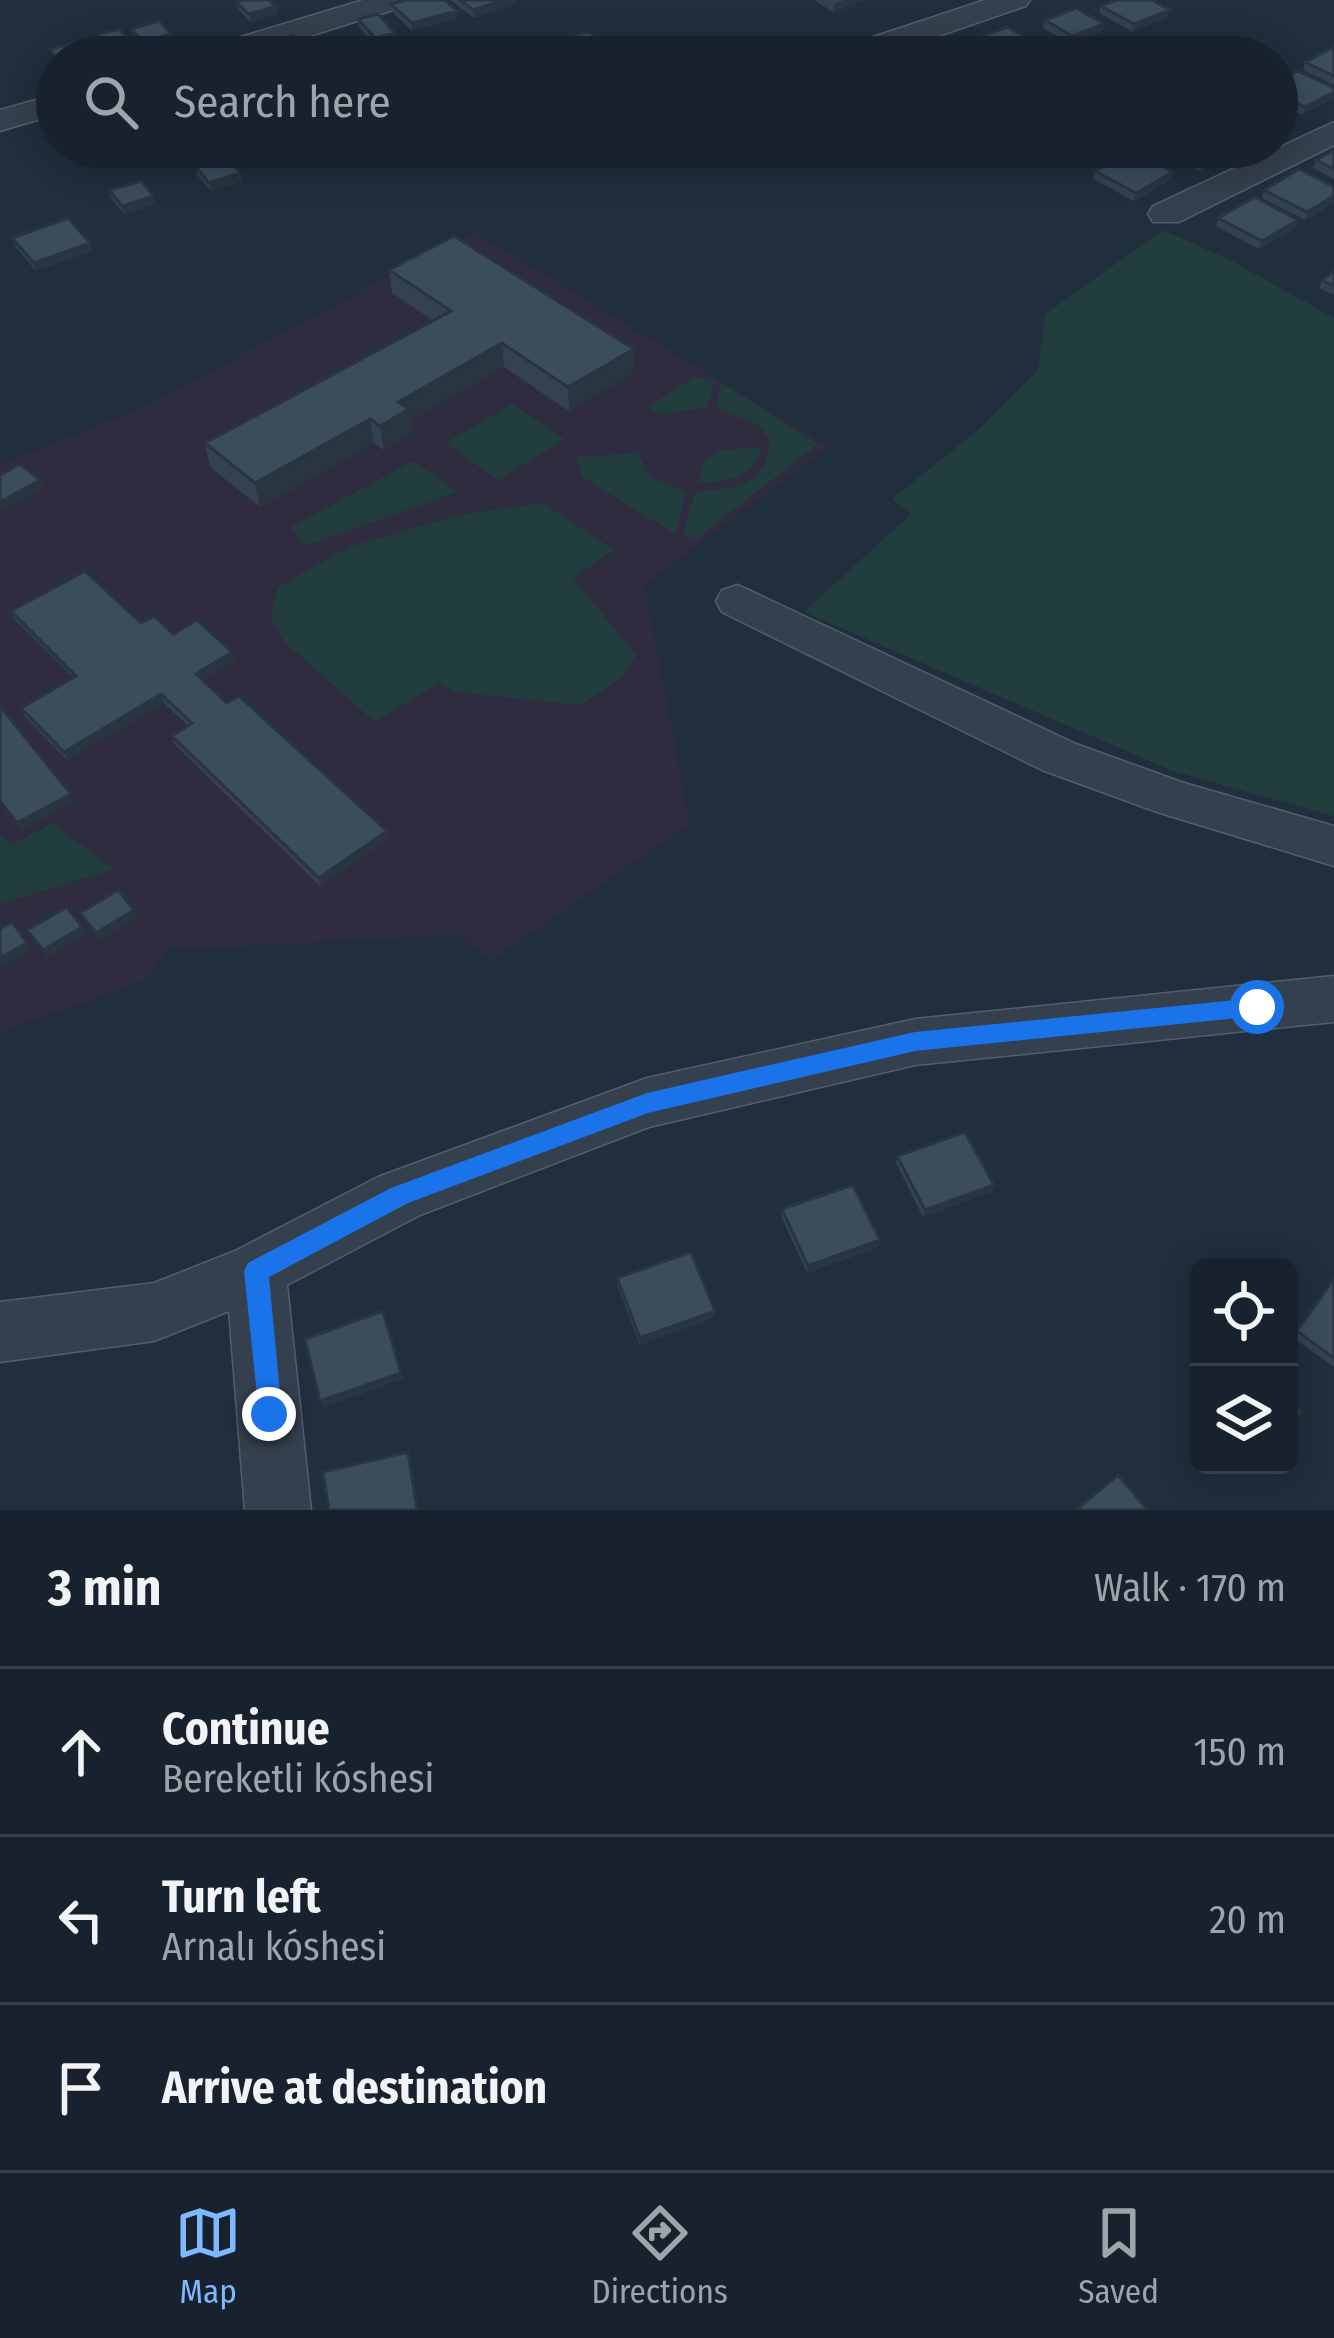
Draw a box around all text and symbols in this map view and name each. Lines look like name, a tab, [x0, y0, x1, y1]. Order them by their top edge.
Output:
search box	[36, 36, 1298, 168]
icon: search	[78, 69, 144, 135]
text: Search here	[174, 75, 391, 129]
route start	[1230, 980, 1284, 1034]
map controls	[1190, 1258, 1298, 1474]
button: locate	[1190, 1258, 1298, 1366]
button: layers	[1190, 1366, 1298, 1474]
route end	[242, 1387, 296, 1441]
text: 3 min	[48, 1557, 162, 1619]
text: Walk · 170 m	[1094, 1565, 1286, 1611]
text: Continue	[162, 1702, 330, 1756]
icon: ahead	[48, 1719, 114, 1785]
text: 150 m	[1193, 1729, 1286, 1775]
text: Bereketli kóshesi	[162, 1756, 434, 1802]
text: Turn left	[162, 1870, 321, 1924]
icon: left	[48, 1887, 114, 1953]
text: 20 m	[1209, 1897, 1286, 1943]
text: Arnalı kóshesi	[162, 1924, 386, 1970]
icon: arrive	[48, 2055, 114, 2121]
text: Arrive at destination	[162, 2061, 547, 2115]
tab: Map	[175, 2200, 241, 2312]
tab: Directions	[591, 2200, 728, 2312]
tab: Saved	[1078, 2200, 1159, 2312]

